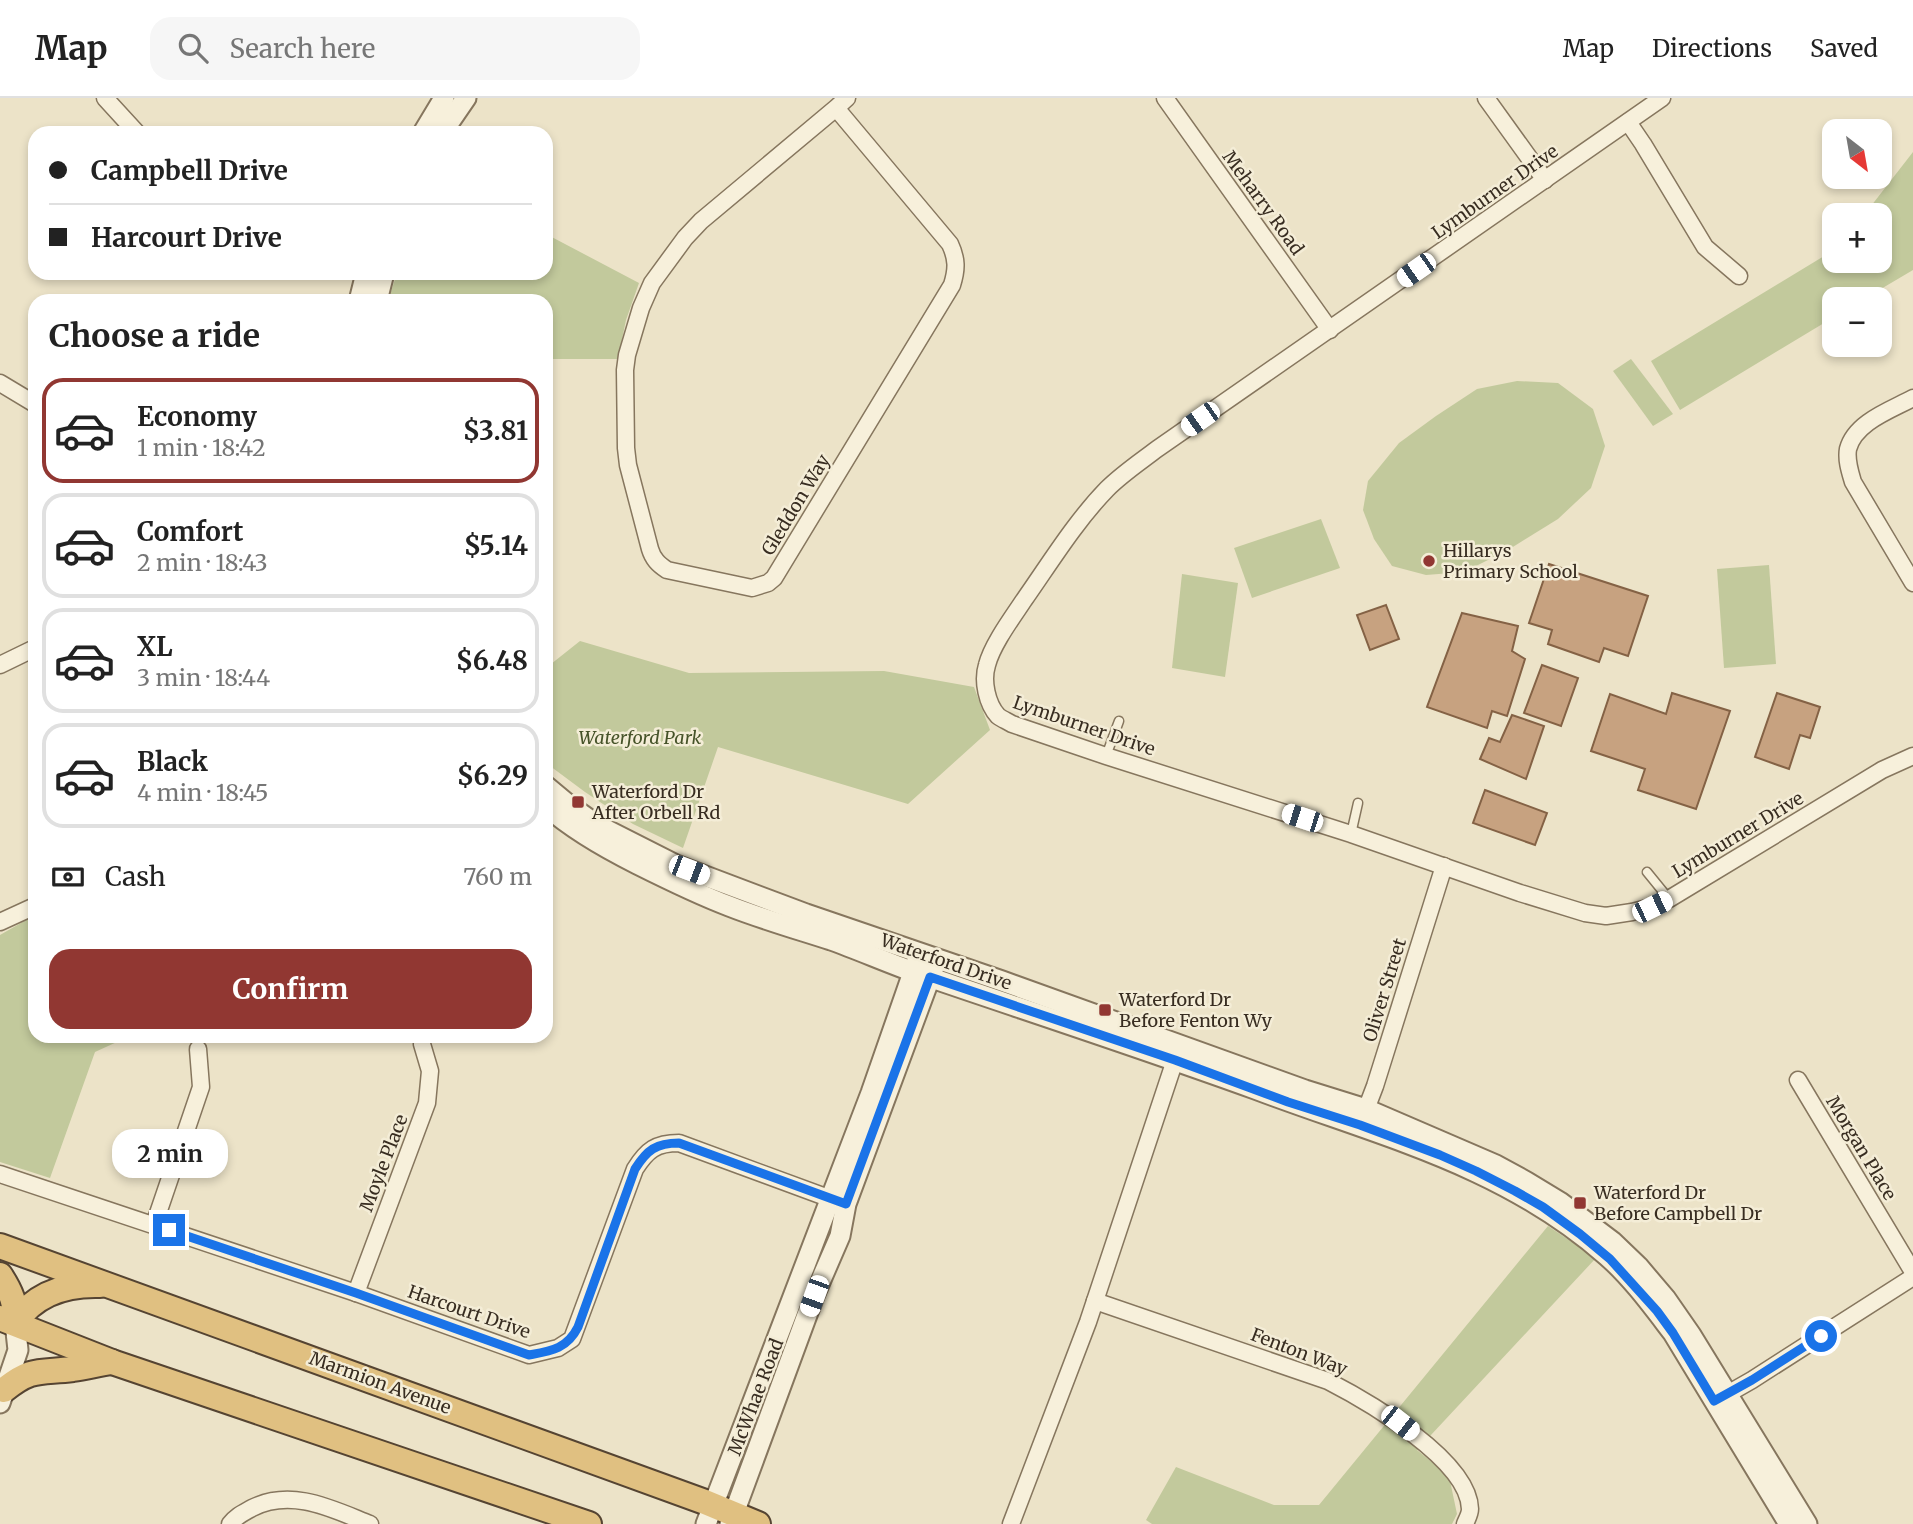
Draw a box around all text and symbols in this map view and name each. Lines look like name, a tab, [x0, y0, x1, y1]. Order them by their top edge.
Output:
search box	[150, 17, 640, 80]
text: Map	[35, 28, 108, 69]
icon: search	[174, 29, 212, 67]
text: Search here	[230, 32, 375, 65]
text: Map	[1563, 33, 1614, 64]
text: Directions	[1652, 33, 1772, 64]
text: Saved	[1810, 33, 1878, 64]
north arrow	[1822, 119, 1892, 189]
map controls	[1822, 119, 1892, 357]
street label: Lymburner Drive	[1427, 139, 1562, 244]
street label: Meharry Road	[1218, 146, 1309, 260]
text: Campbell Drive	[91, 154, 288, 187]
button: +	[1822, 203, 1892, 273]
text: Harcourt Drive	[91, 221, 282, 254]
car	[1393, 249, 1440, 291]
button: −	[1822, 287, 1892, 357]
text: Choose a ride	[49, 316, 260, 356]
car	[1177, 398, 1224, 440]
icon: car	[53, 399, 116, 462]
text: Economy	[137, 400, 257, 433]
text: $3.81	[463, 414, 528, 447]
text: 1 min · 18:42	[137, 433, 266, 462]
street label: Gleddon Way	[756, 450, 835, 559]
icon: car	[53, 514, 116, 577]
text: Comfort	[137, 515, 243, 548]
text: $5.14	[464, 529, 528, 562]
place label: Hillarys Primary School	[1443, 539, 1578, 583]
text: 2 min · 18:43	[137, 548, 268, 577]
marker: Hillarys Primary School	[1421, 553, 1437, 569]
icon: car	[53, 629, 116, 692]
text: XL	[137, 630, 173, 663]
text: $6.48	[456, 644, 528, 677]
text: 3 min · 18:44	[137, 663, 270, 692]
street label: Lymburner Drive	[1010, 690, 1158, 761]
park label: Waterford Park	[579, 726, 702, 749]
icon: car	[53, 744, 116, 807]
text: Black	[137, 745, 208, 778]
text: $6.29	[457, 759, 528, 792]
text: 4 min · 18:45	[137, 778, 268, 807]
place label: Waterford Dr After Orbell Rd	[591, 780, 720, 824]
street label: Lymburner Drive	[1668, 786, 1807, 883]
marker: Waterford Dr After Orbell Rd	[570, 794, 586, 810]
car	[1279, 802, 1326, 834]
car	[666, 853, 713, 887]
icon: cash	[49, 858, 87, 896]
text: Cash	[105, 860, 166, 893]
text: 760 m	[463, 862, 532, 891]
car	[1629, 888, 1676, 926]
street label: Waterford Drive	[877, 928, 1015, 995]
street label: Oliver Street	[1358, 935, 1411, 1045]
button: Confirm	[49, 949, 532, 1029]
place label: Waterford Dr Before Fenton Wy	[1118, 988, 1273, 1032]
marker: Waterford Dr Before Fenton Wy	[1097, 1002, 1113, 1018]
street label: Morgan Place	[1821, 1091, 1902, 1204]
street label: Moyle Place	[354, 1111, 413, 1215]
callout: 2 min	[111, 1128, 227, 1178]
text: 2 min	[137, 1139, 203, 1168]
place label: Waterford Dr Before Campbell Dr	[1593, 1181, 1762, 1225]
marker: Waterford Dr Before Campbell Dr	[1572, 1195, 1588, 1211]
route end	[153, 1214, 185, 1246]
car	[797, 1273, 832, 1319]
street label: Harcourt Drive	[405, 1280, 534, 1343]
route start	[1805, 1320, 1837, 1352]
street label: Fenton Way	[1248, 1323, 1351, 1381]
street label: McWhae Road	[723, 1335, 788, 1459]
street label: Marmion Avenue	[306, 1346, 454, 1419]
car	[1377, 1402, 1424, 1444]

